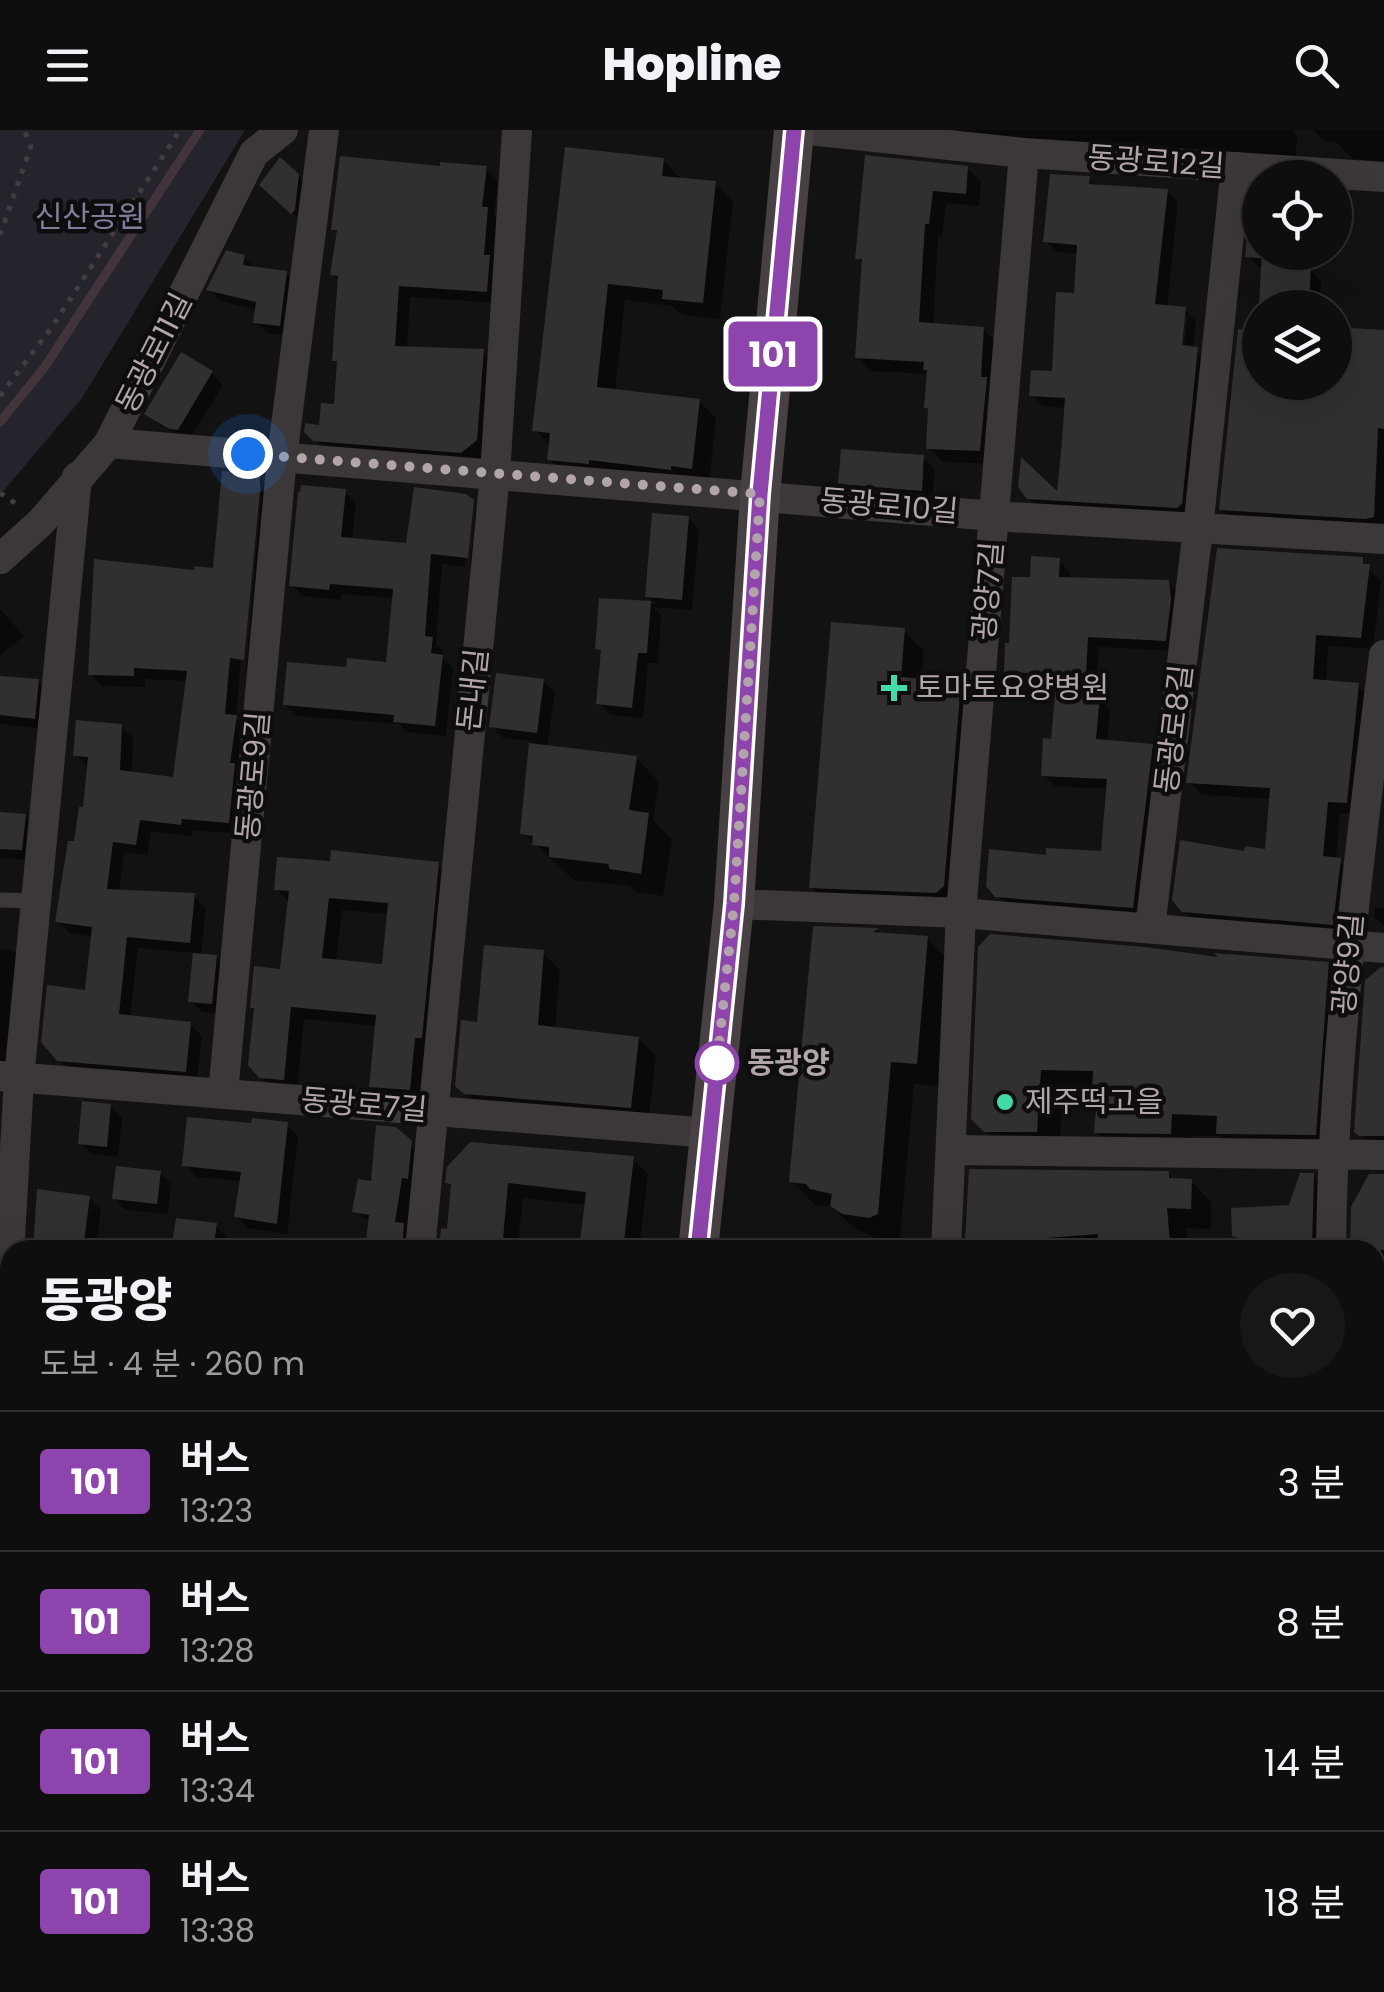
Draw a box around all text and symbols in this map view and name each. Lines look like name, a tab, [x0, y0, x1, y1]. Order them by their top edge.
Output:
text: Hopline	[603, 33, 781, 96]
icon: menu	[40, 38, 95, 93]
icon: search	[1289, 38, 1344, 93]
street label: 동광로12길	[1086, 135, 1226, 188]
map controls	[1242, 160, 1352, 400]
button: locate	[1242, 160, 1352, 270]
park label: 신산공원	[35, 195, 145, 238]
street label: 동광로11길	[105, 285, 202, 420]
button: layers	[1242, 290, 1352, 400]
line badge: 101	[716, 322, 830, 386]
text: 101	[748, 330, 798, 379]
your location	[223, 429, 273, 479]
street label: 동광로10길	[818, 478, 960, 533]
street label: 광양7길	[962, 540, 1013, 642]
street label: 돈내길	[447, 647, 498, 733]
street label: 동광로8길	[1144, 662, 1203, 796]
place label: 토마토요양병원	[916, 666, 1109, 709]
marker: 토마토요양병원	[881, 675, 907, 701]
street label: 동광로9길	[225, 710, 280, 842]
street label: 광양9길	[1322, 911, 1373, 1016]
place label: 동광양	[747, 1041, 830, 1084]
marker: 동광양	[696, 1042, 738, 1084]
street label: 동광로7길	[299, 1078, 429, 1131]
place label: 제주떡고을	[1025, 1080, 1163, 1123]
marker: 제주떡고을	[994, 1091, 1016, 1113]
text: 동광양	[40, 1267, 172, 1334]
button: heart	[1240, 1273, 1345, 1378]
text: 도보 · 4 분 · 260 m	[40, 1341, 305, 1386]
text: 버스	[180, 1432, 250, 1485]
text: 3 분	[1278, 1456, 1345, 1509]
text: 101	[70, 1457, 120, 1506]
text: 13:23	[180, 1488, 253, 1533]
text: 버스	[180, 1572, 250, 1625]
text: 8 분	[1276, 1596, 1345, 1649]
text: 101	[70, 1597, 120, 1646]
text: 13:28	[180, 1628, 255, 1673]
text: 버스	[180, 1712, 250, 1765]
text: 14 분	[1264, 1736, 1345, 1789]
text: 101	[70, 1737, 120, 1786]
text: 13:34	[180, 1768, 255, 1813]
text: 버스	[180, 1852, 250, 1905]
text: 18 분	[1264, 1876, 1345, 1929]
text: 101	[70, 1877, 120, 1926]
text: 13:38	[180, 1908, 255, 1953]

